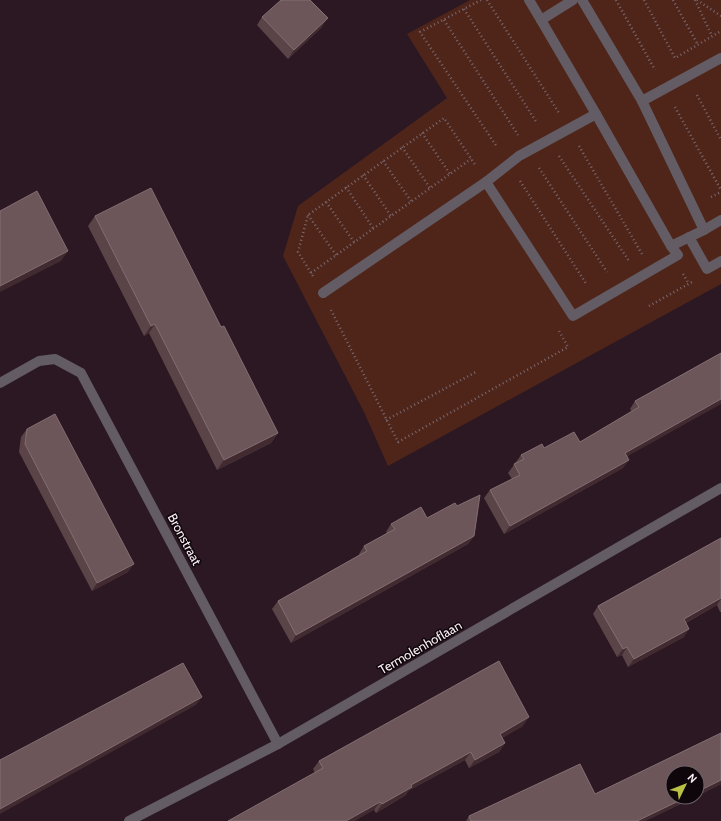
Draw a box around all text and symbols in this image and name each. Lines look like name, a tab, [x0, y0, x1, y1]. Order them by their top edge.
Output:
street label: Bronstraat	[165, 510, 206, 568]
street label: Termolenhoflaan	[376, 617, 464, 677]
north arrow	[665, 765, 705, 805]
text: N	[685, 771, 700, 786]

